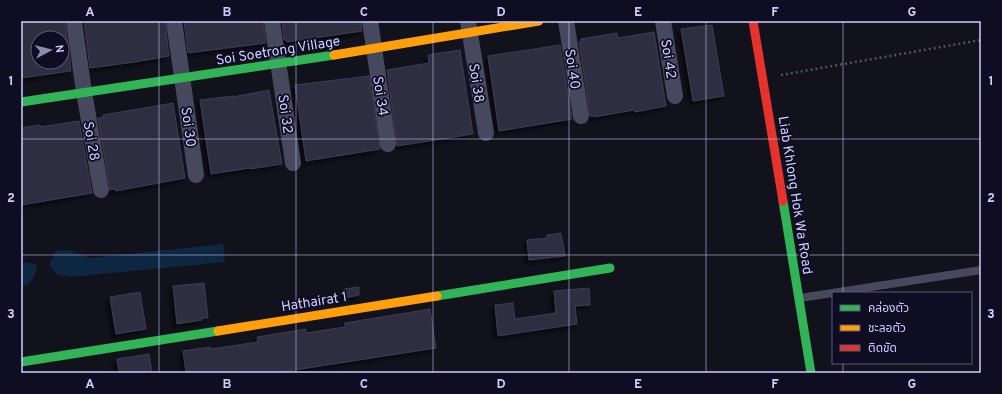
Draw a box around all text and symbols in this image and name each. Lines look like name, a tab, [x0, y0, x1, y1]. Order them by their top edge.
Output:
text: A	[85, 5, 95, 21]
text: B	[223, 5, 232, 21]
text: C	[360, 5, 368, 21]
text: D	[496, 5, 506, 21]
text: E	[634, 5, 642, 21]
text: F	[771, 5, 779, 21]
text: G	[908, 5, 917, 21]
north arrow	[30, 30, 70, 70]
street label: Soi Soetrong Village	[215, 33, 342, 70]
street label: Soi 42	[656, 38, 679, 80]
text: N	[52, 44, 66, 54]
street label: Soi 40	[560, 48, 583, 91]
street label: Soi 38	[464, 62, 487, 104]
text: 1	[8, 74, 14, 90]
text: 1	[988, 74, 994, 90]
street label: Soi 34	[368, 75, 391, 117]
street label: Soi 32	[273, 93, 296, 135]
street label: Soi 30	[176, 106, 199, 148]
street label: Liab Khlong Hok Wa Road	[774, 115, 815, 276]
street label: Soi 28	[79, 120, 102, 162]
text: 2	[7, 191, 15, 207]
text: 2	[987, 191, 995, 207]
street label: Hathairat 1	[280, 289, 348, 316]
legend	[832, 292, 972, 364]
text: คล่องตัว	[868, 301, 909, 317]
text: 3	[7, 307, 15, 323]
text: 3	[987, 307, 995, 323]
text: ชะลอตัว	[868, 321, 906, 337]
text: ติดขัด	[868, 341, 897, 357]
text: A	[85, 377, 95, 393]
text: B	[223, 377, 232, 393]
text: C	[360, 377, 368, 393]
text: D	[496, 377, 506, 393]
text: E	[634, 377, 642, 393]
text: F	[771, 377, 779, 393]
text: G	[908, 377, 917, 393]

